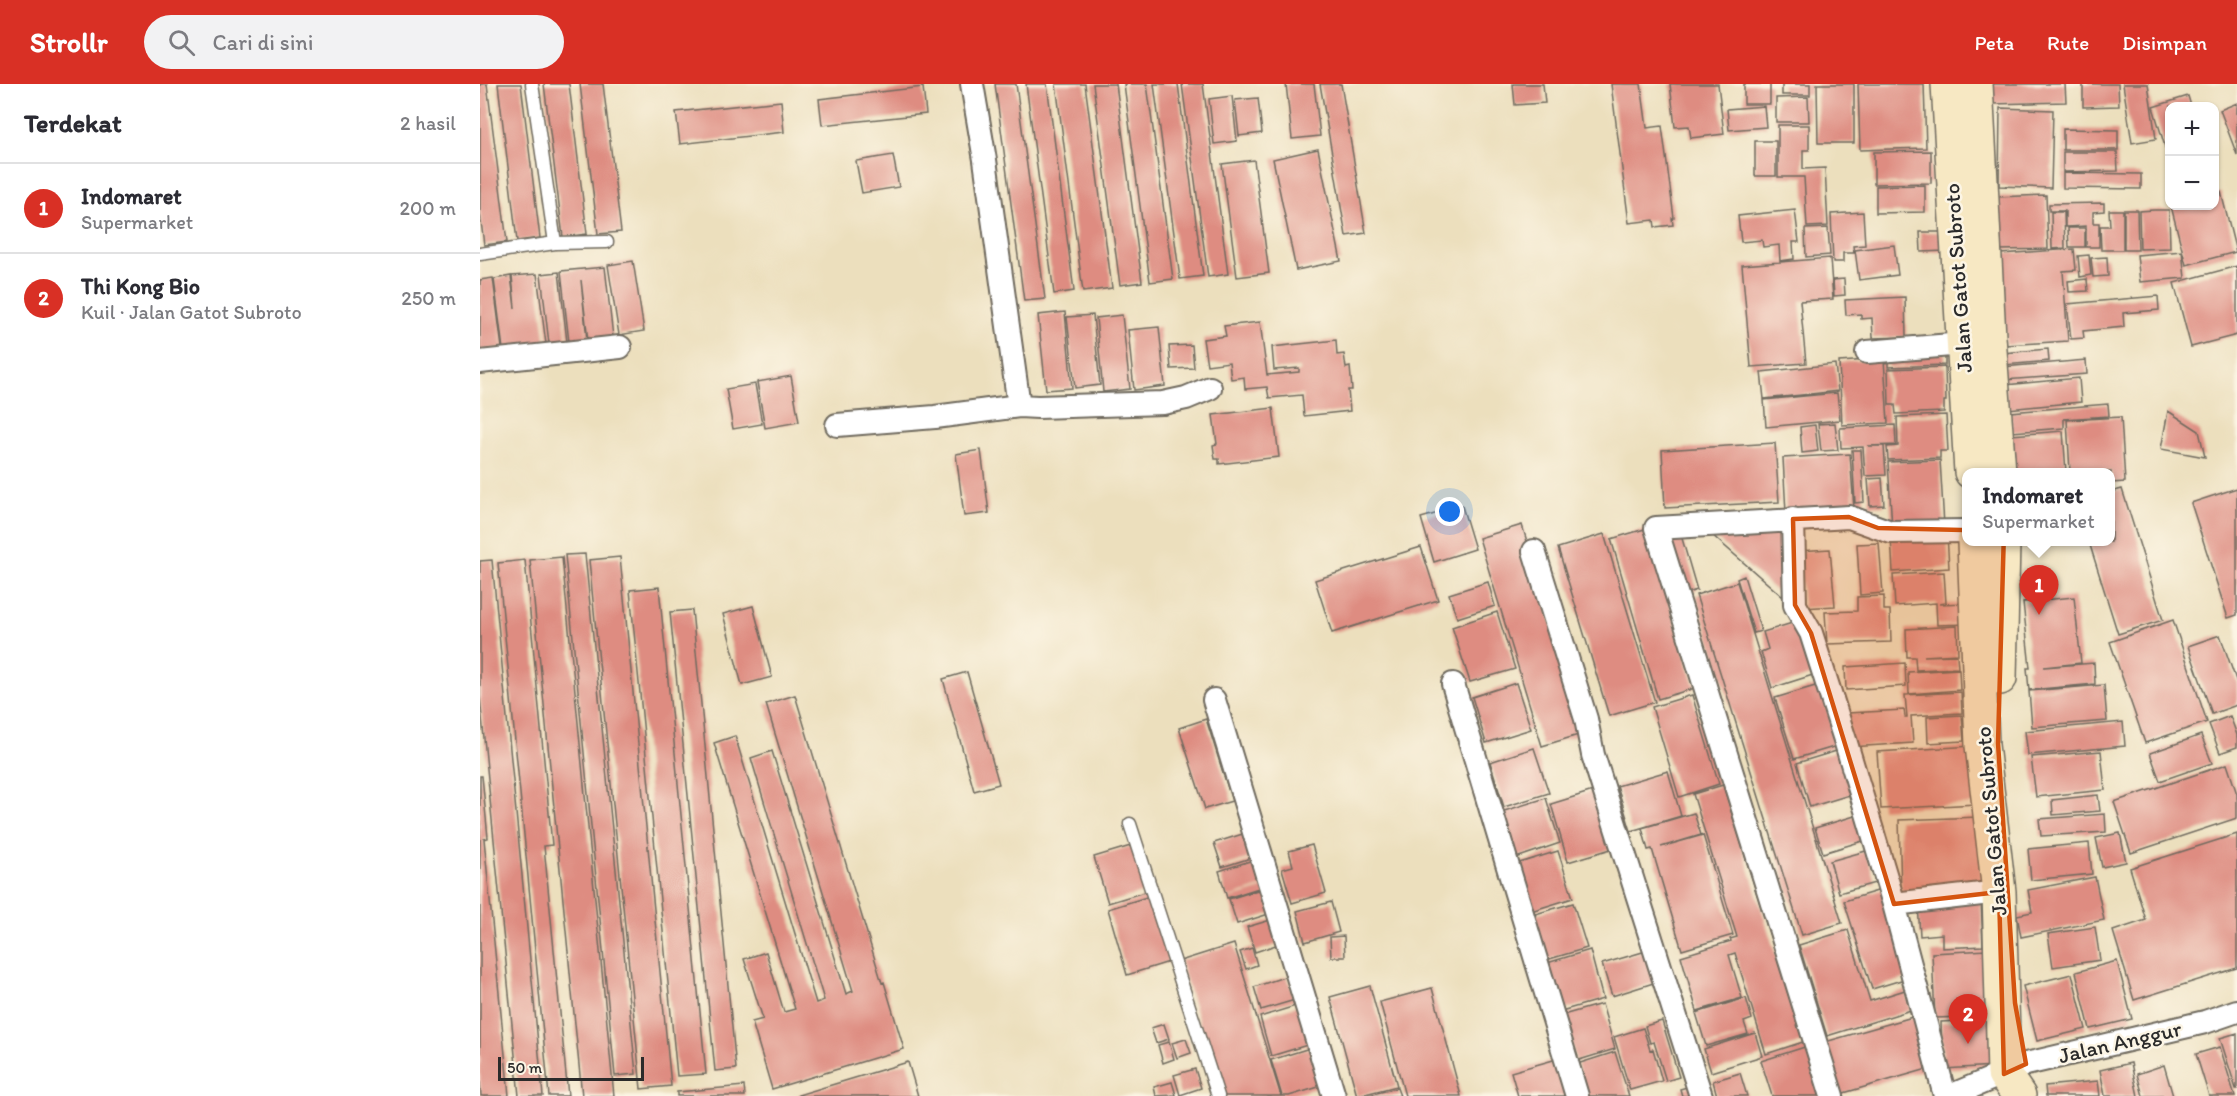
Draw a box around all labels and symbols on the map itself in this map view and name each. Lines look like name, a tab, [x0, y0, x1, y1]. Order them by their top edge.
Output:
street label: Jalan Gatot Subroto	[1938, 182, 1978, 374]
your location	[1435, 497, 1464, 526]
pin: 1	[2020, 566, 2058, 615]
street label: Jalan Gatot Subroto	[1969, 725, 2013, 917]
pin: 2	[1948, 994, 1988, 1044]
street label: Jalan Anggur	[2056, 1015, 2184, 1069]
scale bar	[498, 1054, 644, 1082]

